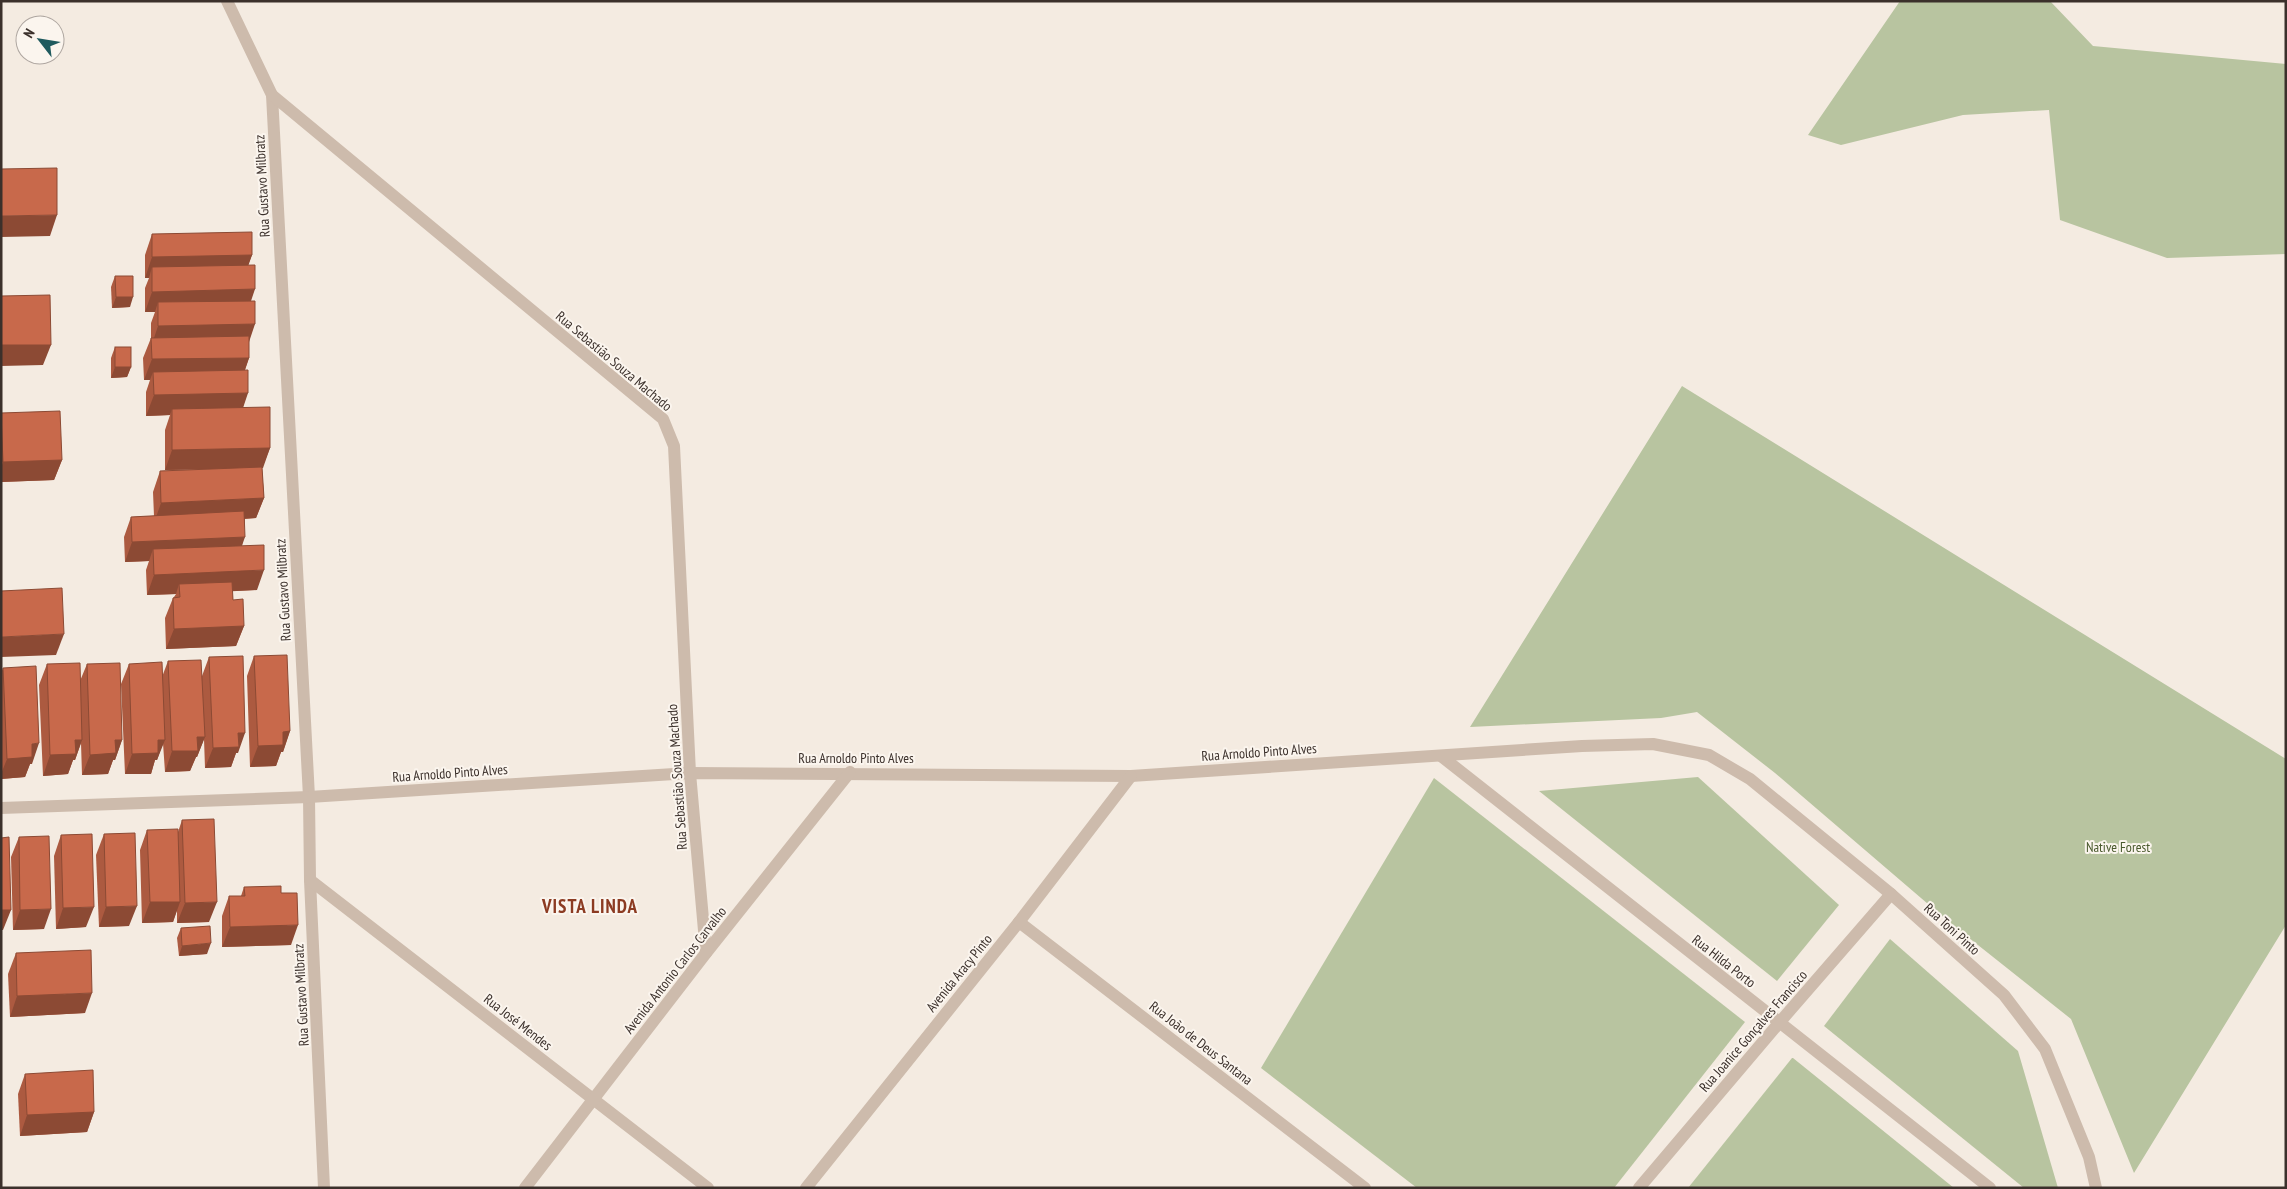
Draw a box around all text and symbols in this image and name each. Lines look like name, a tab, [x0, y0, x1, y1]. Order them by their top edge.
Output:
north arrow	[15, 15, 65, 65]
text: N	[19, 25, 39, 41]
street label: Rua Gustavo Milbratz	[250, 134, 274, 238]
street label: Rua Sebastião Souza Machado	[552, 307, 676, 415]
street label: Rua Gustavo Milbratz	[271, 538, 295, 642]
street label: Rua Sebastião Souza Machado	[663, 703, 691, 851]
street label: Rua Arnoldo Pinto Alves	[1201, 739, 1318, 765]
street label: Rua Arnoldo Pinto Alves	[798, 749, 914, 767]
street label: Rua Arnoldo Pinto Alves	[392, 760, 509, 786]
park label: Native Forest	[2086, 838, 2150, 856]
district label: VISTA LINDA	[541, 894, 638, 918]
street label: Rua Toni Pinto	[1920, 899, 1984, 959]
street label: Avenida Antonio Carlos Carvalho	[620, 903, 730, 1037]
street label: Avenida Aracy Pinto	[922, 930, 996, 1016]
street label: Rua Hilda Porto	[1689, 931, 1759, 991]
street label: Rua Gustavo Milbratz	[289, 943, 313, 1047]
street label: Rua Joanice Gonçalves Francisco	[1695, 966, 1811, 1096]
street label: Rua José Mendes	[480, 990, 556, 1054]
street label: Rua João de Deus Santana	[1146, 997, 1256, 1089]

